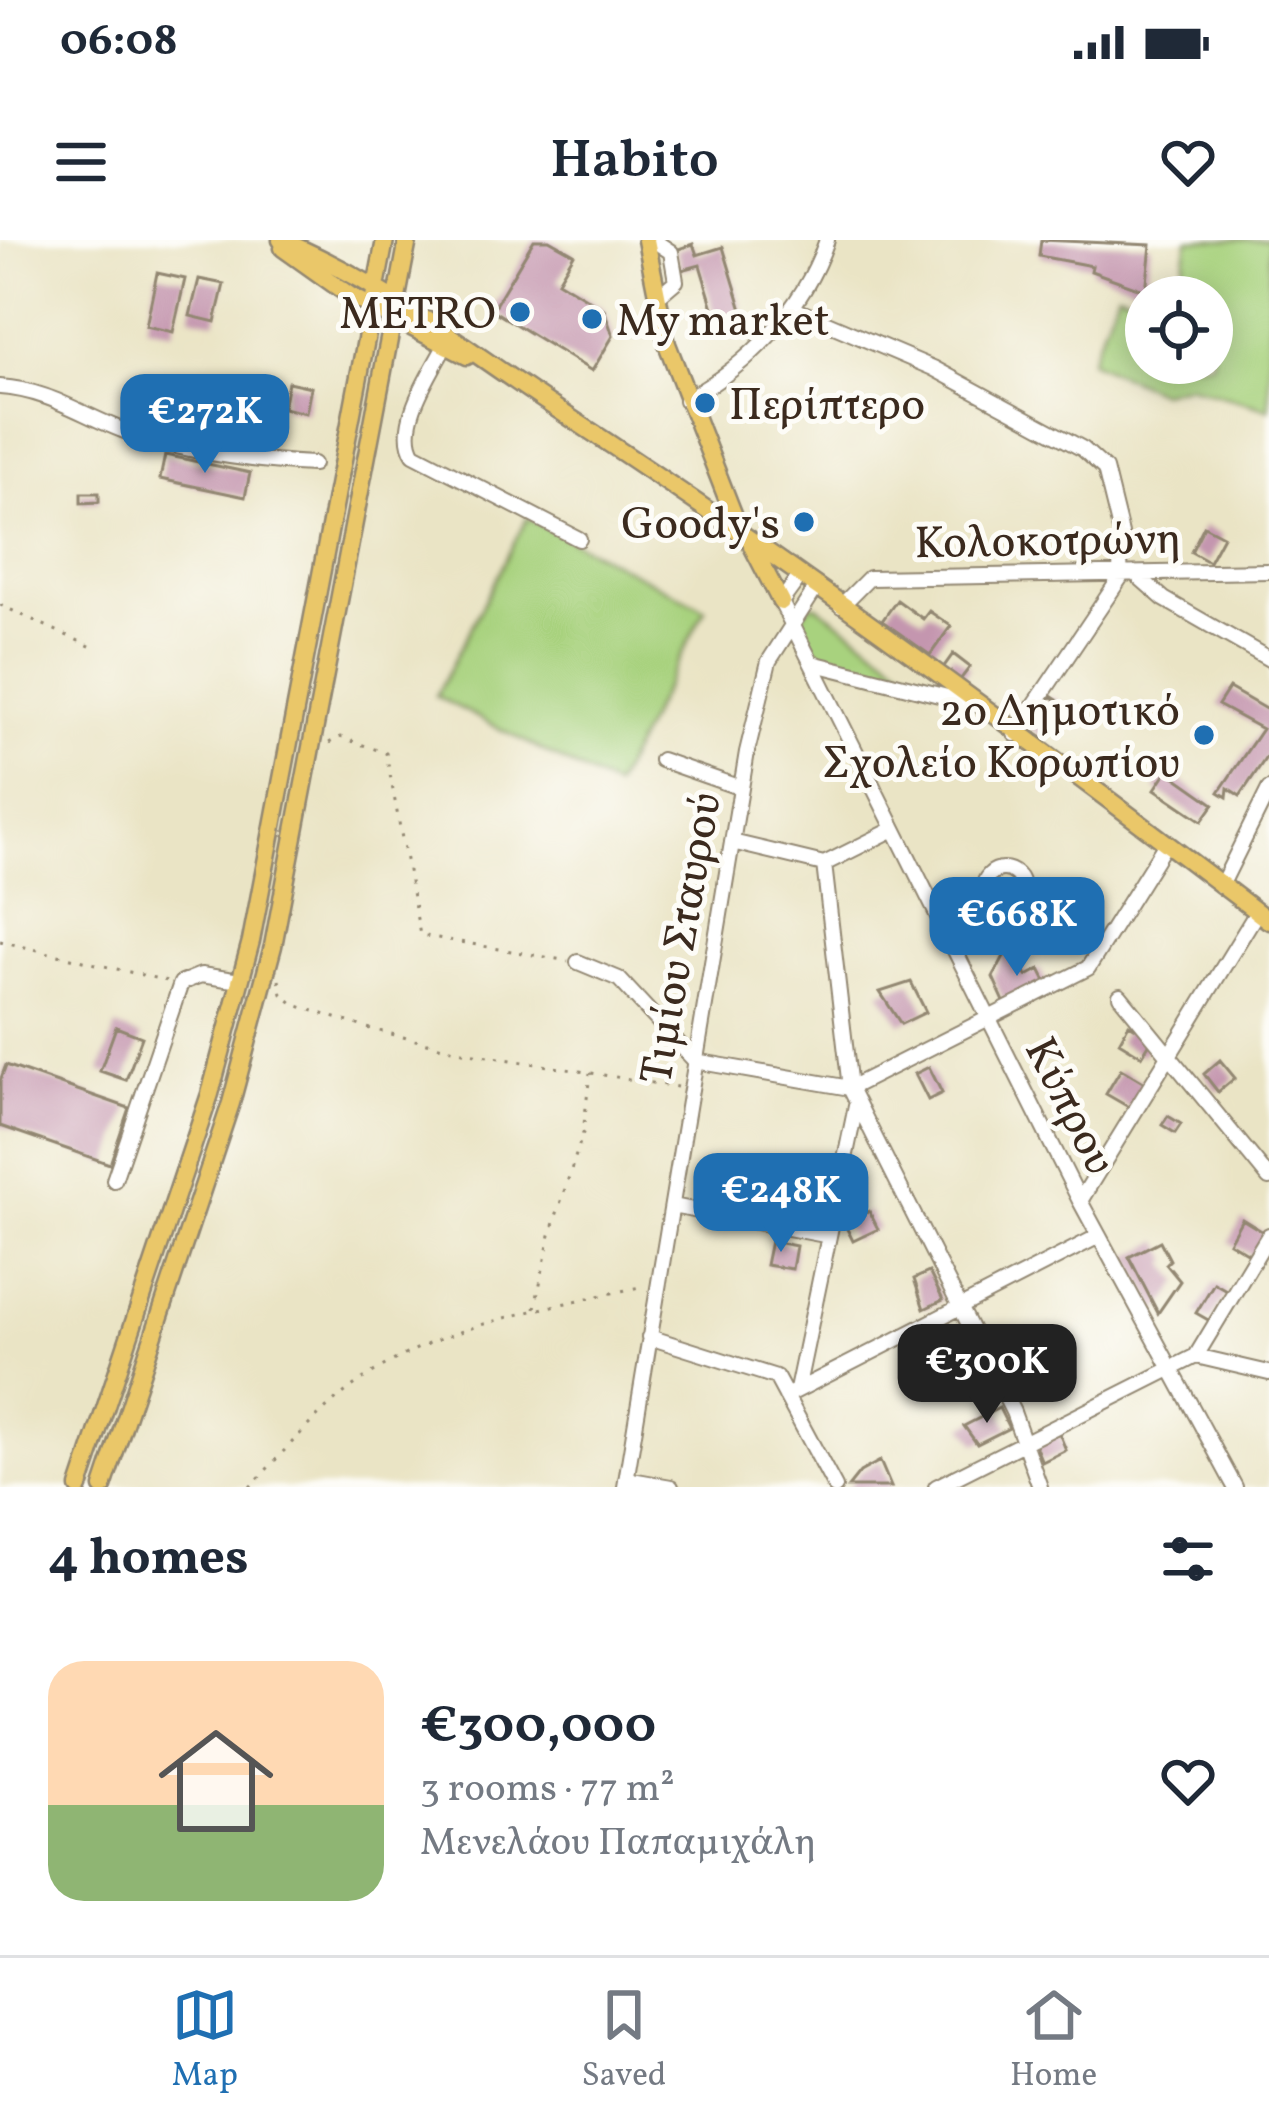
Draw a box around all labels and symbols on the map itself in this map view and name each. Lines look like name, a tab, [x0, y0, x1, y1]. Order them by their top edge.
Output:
place label: METRO	[339, 285, 496, 348]
place label: My market	[616, 292, 830, 355]
marker: METRO	[507, 299, 533, 325]
marker: My market	[579, 306, 605, 332]
pin: €272K	[121, 374, 289, 476]
place label: Περίπτερο	[729, 376, 925, 439]
marker: Περίπτερο	[692, 390, 718, 416]
place label: Goody's	[621, 495, 780, 558]
marker: Goody's	[791, 509, 817, 535]
street label: Κολοκοτρώνη	[914, 510, 1182, 577]
place label: 2ο Δημοτικό Σχολείο Κορωπίου	[822, 682, 1180, 797]
marker: 2ο Δημοτικό Σχολείο Κορωπίου	[1191, 722, 1217, 748]
street label: Τιμίου Σταυρού	[627, 788, 740, 1089]
pin: €668K	[933, 877, 1101, 979]
street label: Κύπρου	[1007, 1027, 1129, 1187]
pin: €248K	[697, 1153, 865, 1255]
pin: €300K	[903, 1324, 1071, 1426]

